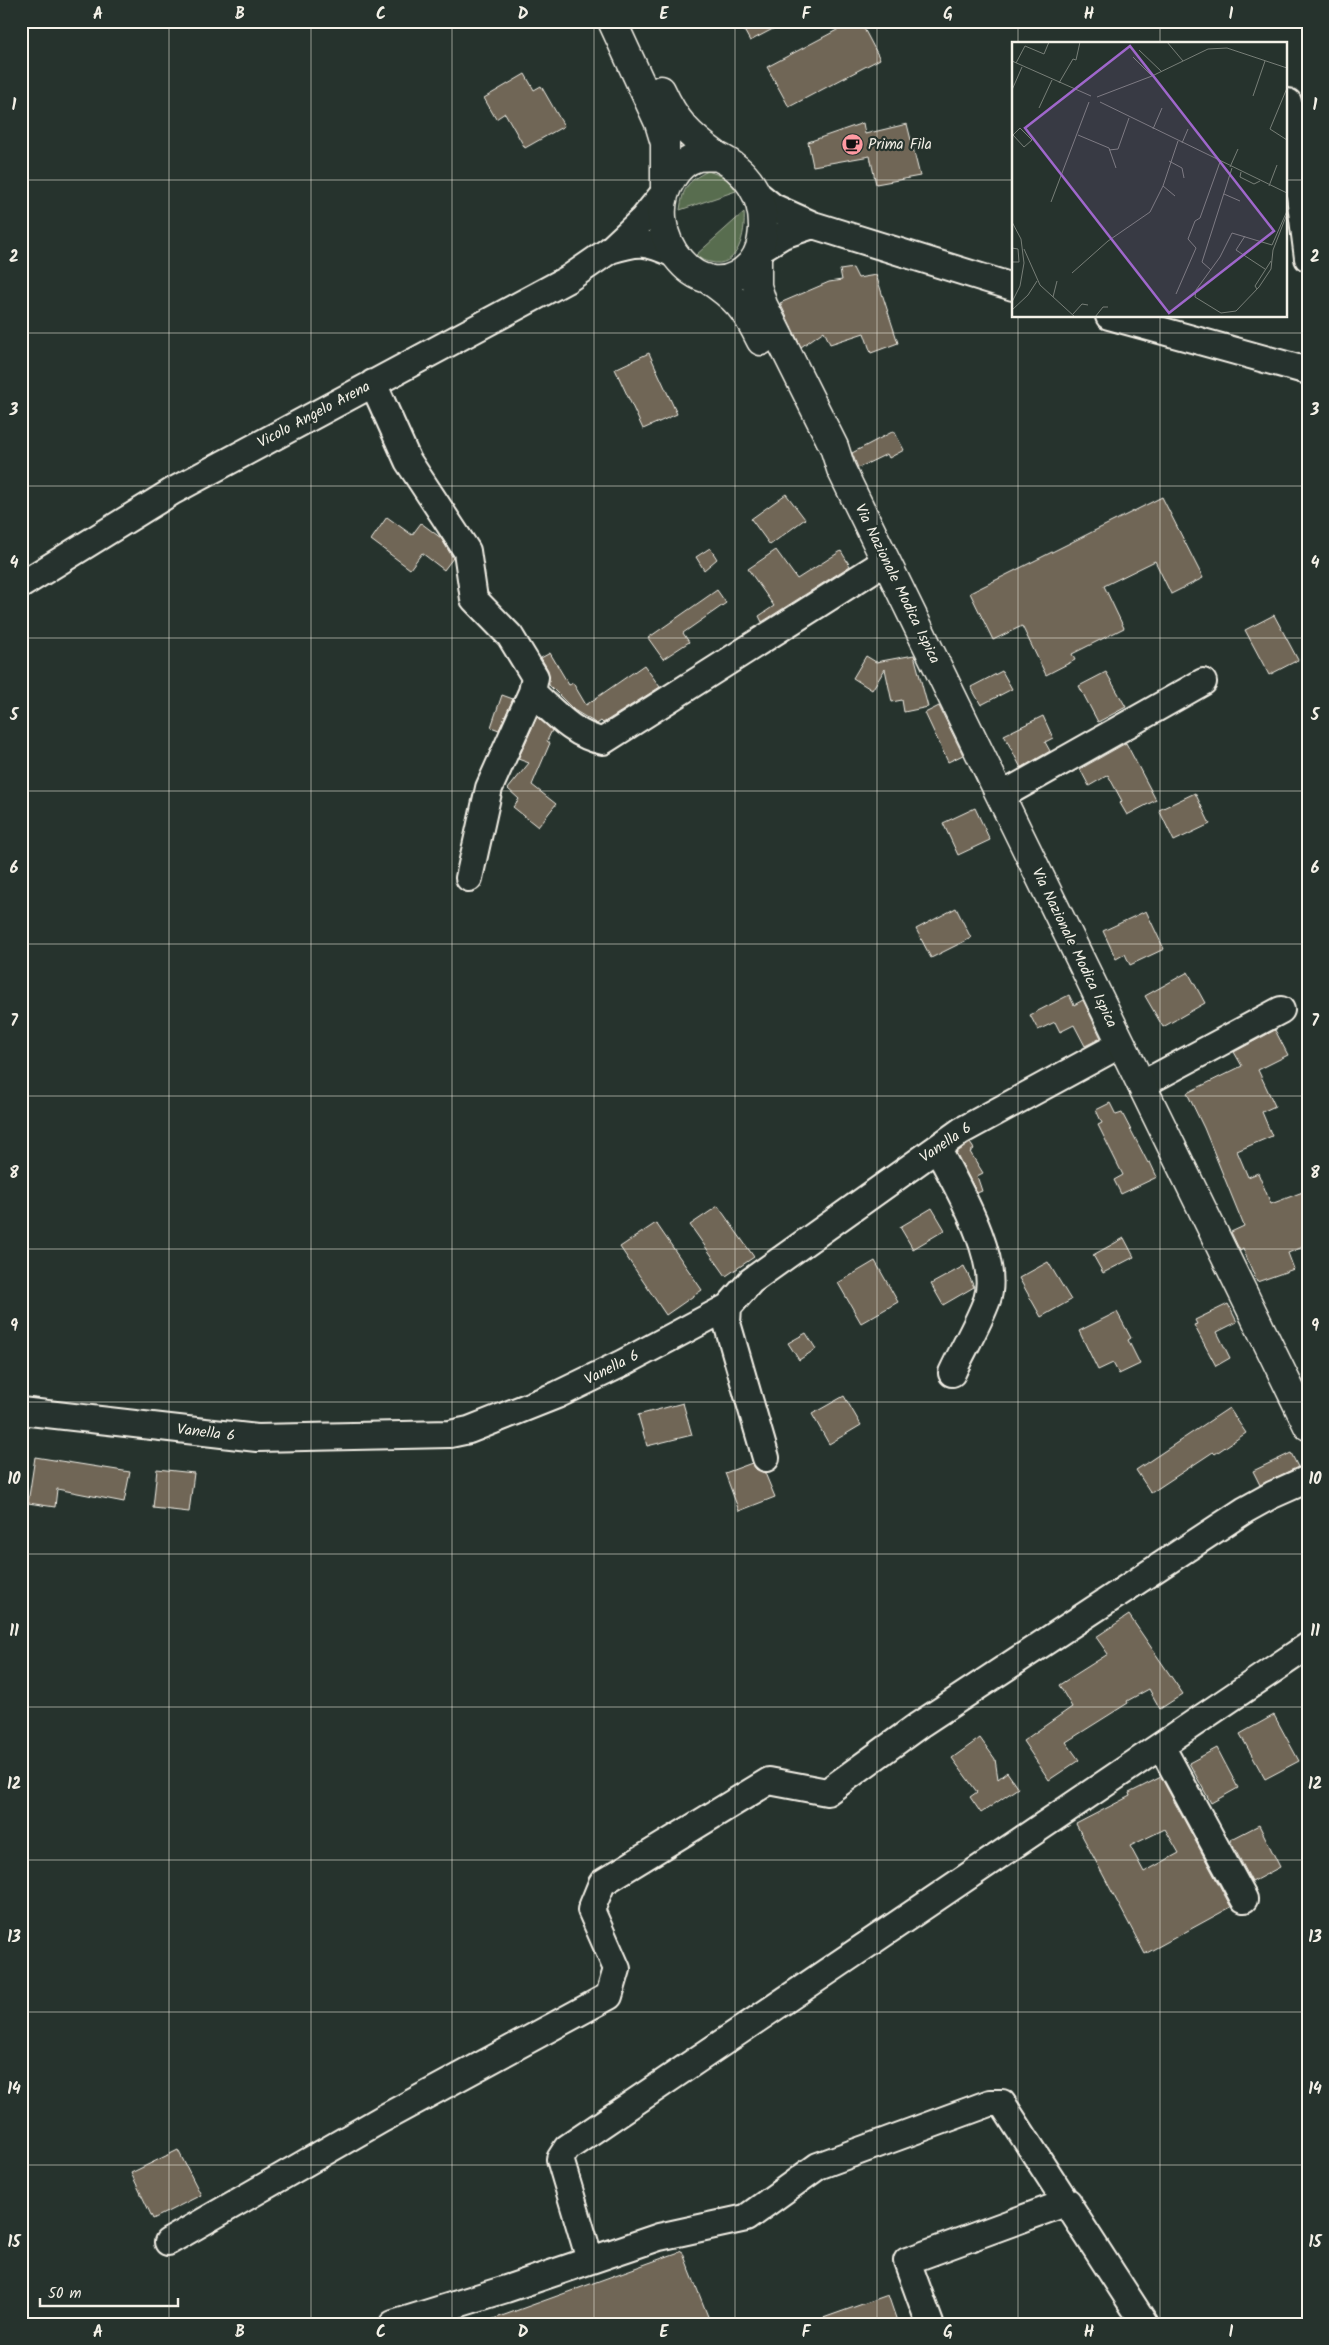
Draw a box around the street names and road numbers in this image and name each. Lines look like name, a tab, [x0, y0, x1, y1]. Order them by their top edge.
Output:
street label: Vicolo Angelo Arena	[253, 375, 375, 455]
street label: Via Nazionale Modica Ispica	[848, 500, 946, 668]
street label: Via Nazionale Modica Ispica	[1025, 864, 1123, 1032]
street label: Vanella 6	[915, 1117, 977, 1169]
street label: Vanella 6	[580, 1344, 644, 1392]
street label: Vanella 6	[175, 1418, 237, 1448]

